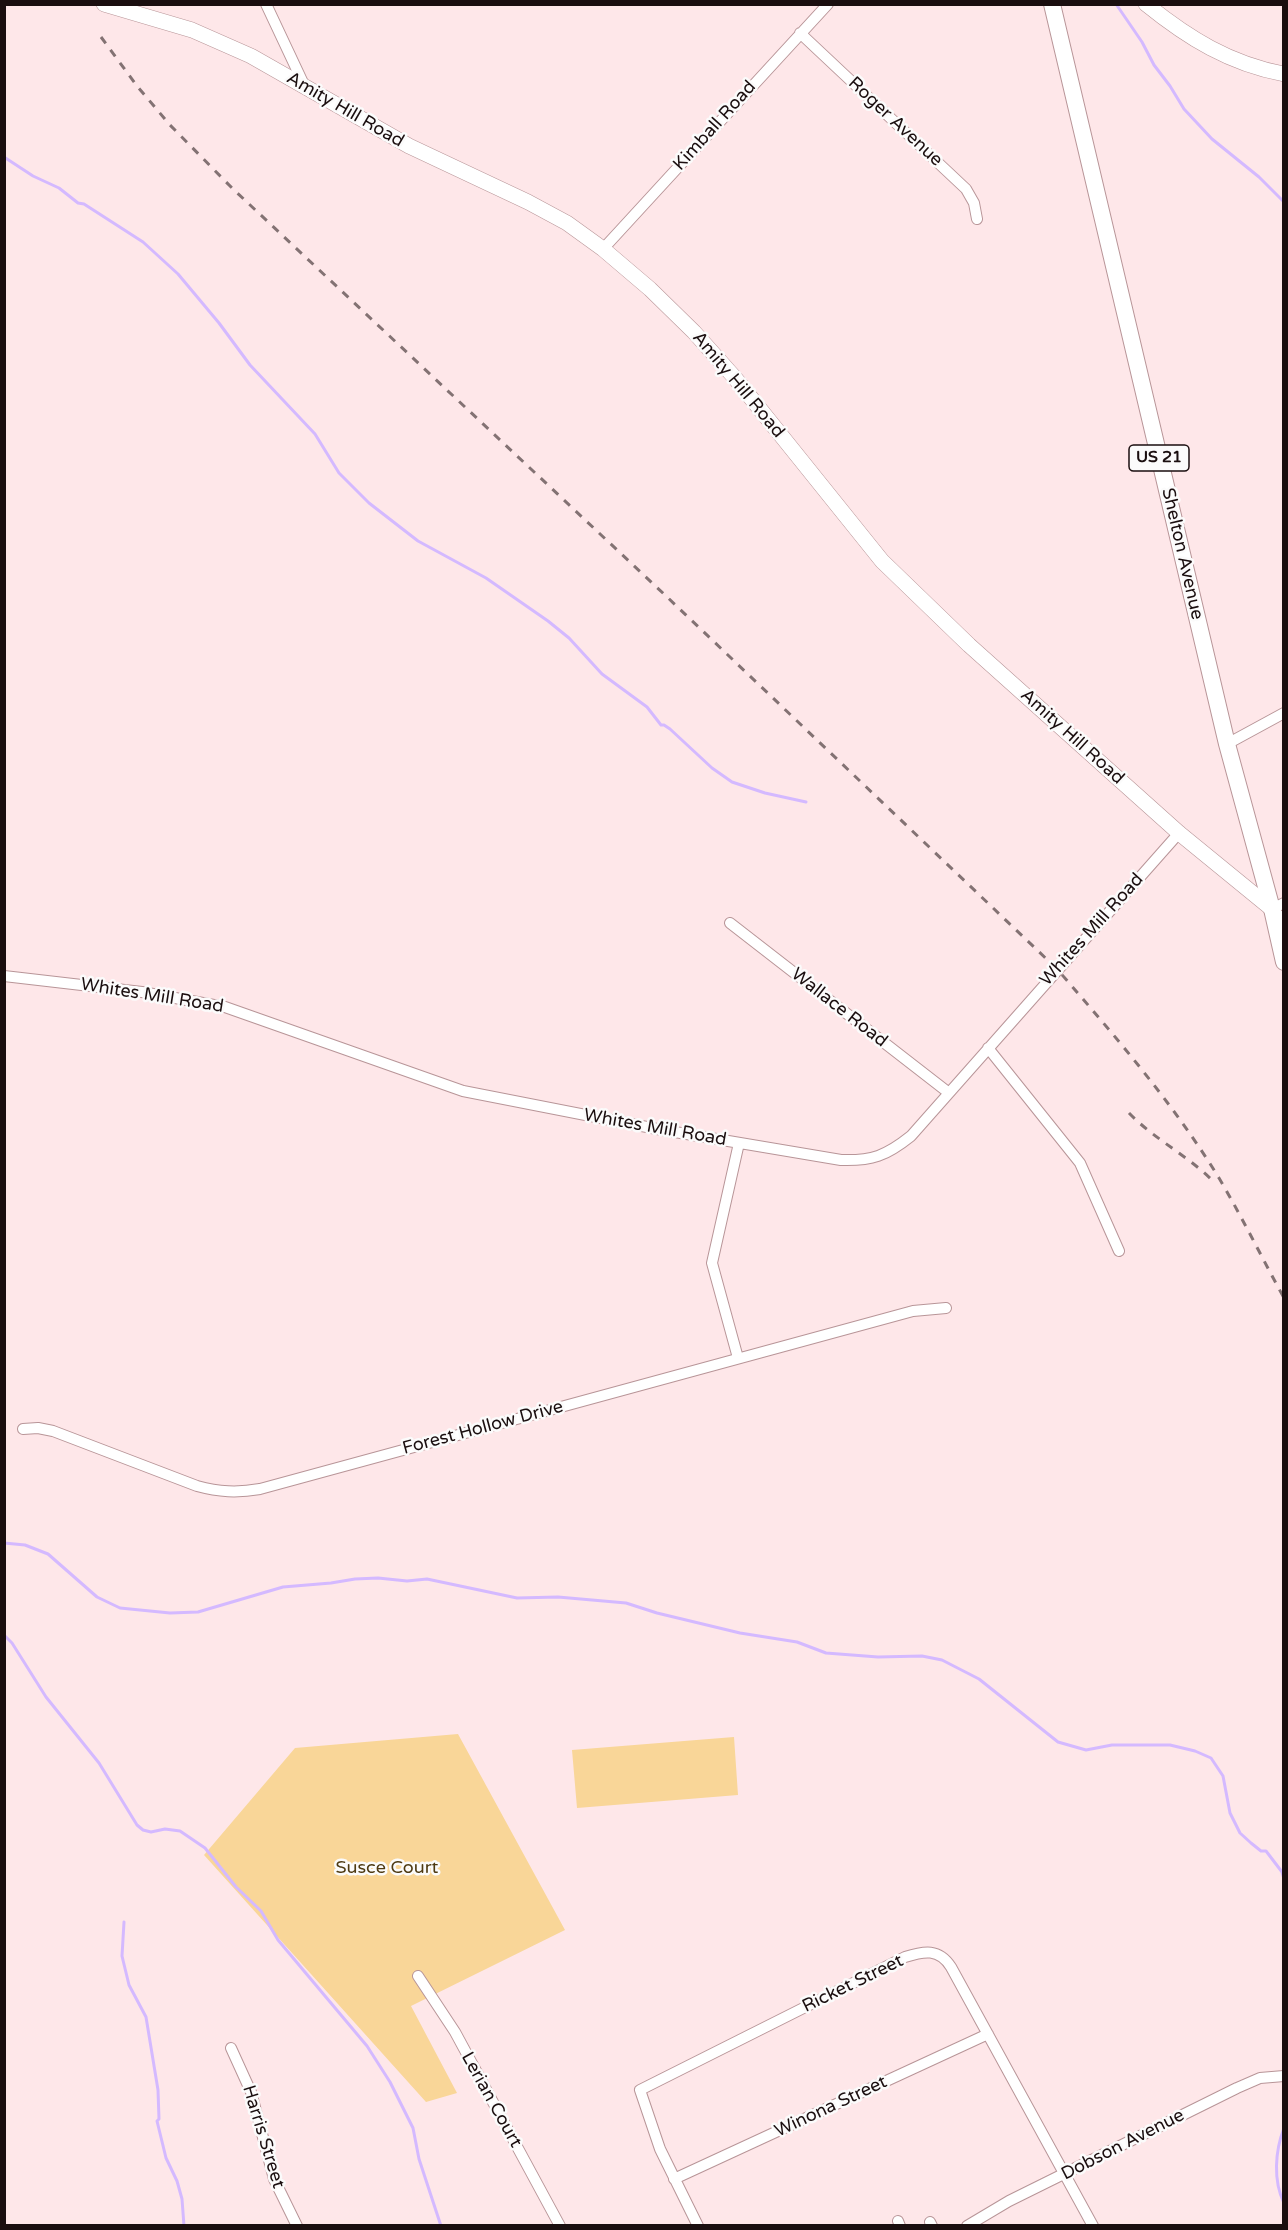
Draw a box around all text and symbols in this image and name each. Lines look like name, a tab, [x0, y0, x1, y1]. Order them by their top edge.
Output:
street label: Amity Hill Road	[282, 68, 408, 152]
street label: Roger Avenue	[843, 73, 947, 171]
street label: Kimball Road	[669, 77, 761, 175]
street label: Amity Hill Road	[687, 327, 789, 443]
road number: US 21	[1129, 445, 1189, 471]
street label: Shelton Avenue	[1156, 486, 1208, 622]
street label: Amity Hill Road	[1016, 685, 1128, 789]
street label: Whites Mill Road	[1036, 869, 1148, 991]
street label: Wallace Road	[787, 964, 891, 1052]
street label: Whites Mill Road	[79, 974, 225, 1018]
street label: Whites Mill Road	[582, 1105, 728, 1151]
street label: Forest Hollow Drive	[400, 1396, 566, 1460]
park label: Susce Court	[336, 1857, 438, 1879]
street label: Ricket Street	[799, 1950, 907, 2018]
street label: Lerian Court	[456, 2049, 526, 2151]
street label: Winona Street	[771, 2072, 891, 2142]
street label: Harris Street	[237, 2083, 289, 2191]
street label: Dobson Avenue	[1058, 2105, 1188, 2185]

